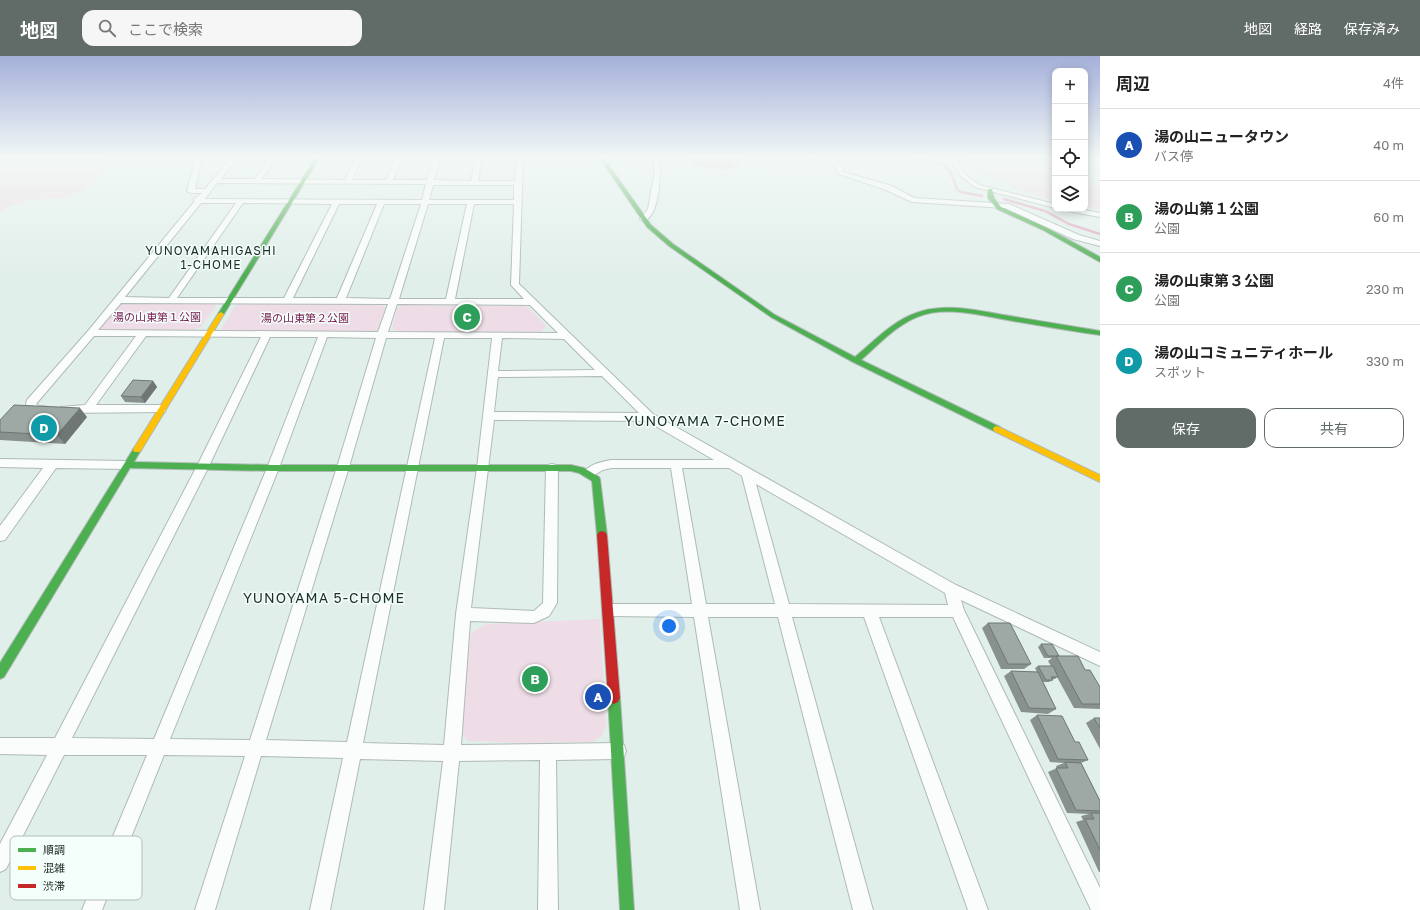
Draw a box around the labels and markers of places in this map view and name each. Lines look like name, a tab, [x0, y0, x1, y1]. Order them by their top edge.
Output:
pin: C	[454, 302, 480, 332]
pin: D	[31, 413, 57, 443]
pin: B	[522, 664, 548, 694]
pin: A	[585, 682, 611, 712]

